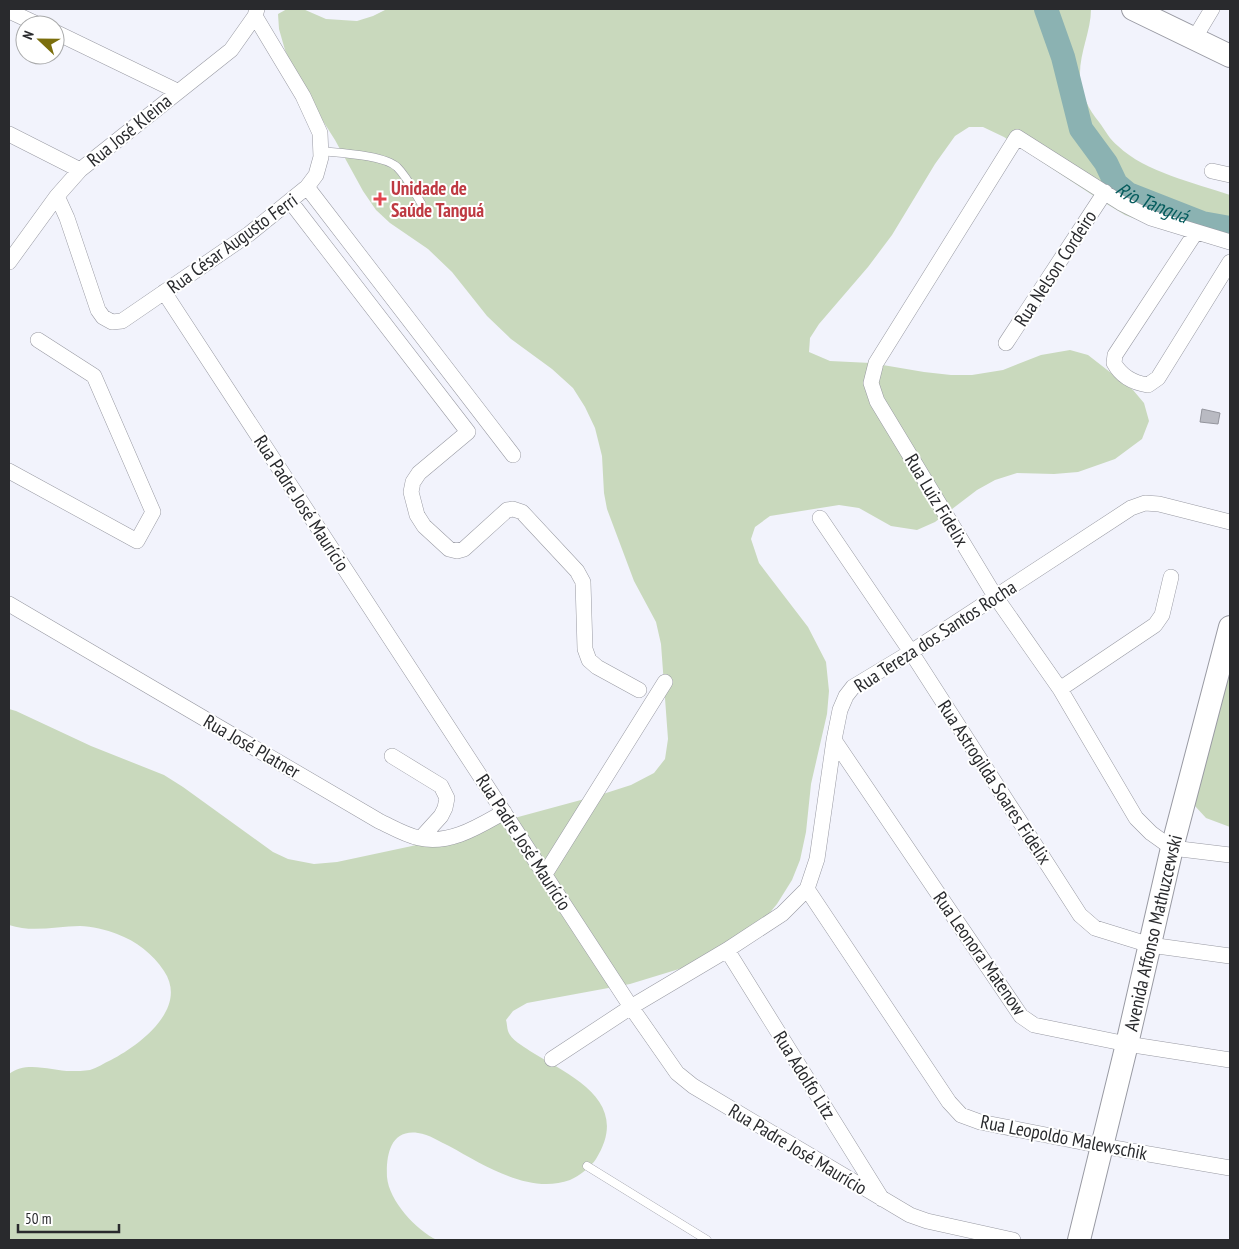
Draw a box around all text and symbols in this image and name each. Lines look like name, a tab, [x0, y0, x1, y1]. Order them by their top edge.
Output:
north arrow	[15, 15, 65, 65]
text: N	[18, 28, 38, 42]
street label: Rua José Kleina	[82, 89, 176, 171]
place label: Unidade de Saúde Tanguá	[391, 176, 484, 222]
water label: Rio Tanguá	[1110, 176, 1194, 230]
street label: Rua César Augusto Ferri	[162, 188, 302, 298]
marker: Unidade de Saúde Tanguá	[373, 192, 387, 206]
street label: Rua Nelson Cordeiro	[1009, 205, 1101, 331]
street label: Rua Padre José Maurício	[249, 430, 355, 576]
street label: Rua Luiz Fidelix	[900, 449, 974, 551]
street label: Rua Tereza dos Santos Rocha	[850, 575, 1020, 697]
street label: Rua Astrogilda Soares Fidelix	[933, 695, 1057, 869]
street label: Rua José Platner	[200, 709, 305, 784]
street label: Rua Padre José Maurício	[471, 769, 577, 915]
street label: Avenida Affonso Mathuzcewski	[1118, 832, 1187, 1033]
street label: Rua Leonora Matenow	[928, 887, 1032, 1020]
street label: Rua Adolfo Litz	[768, 1027, 842, 1124]
street label: Rua Padre José Maurício	[724, 1098, 872, 1200]
street label: Rua Leopoldo Malewschik	[979, 1109, 1150, 1165]
scale bar	[18, 1202, 119, 1234]
text: 50 m	[25, 1209, 51, 1228]

